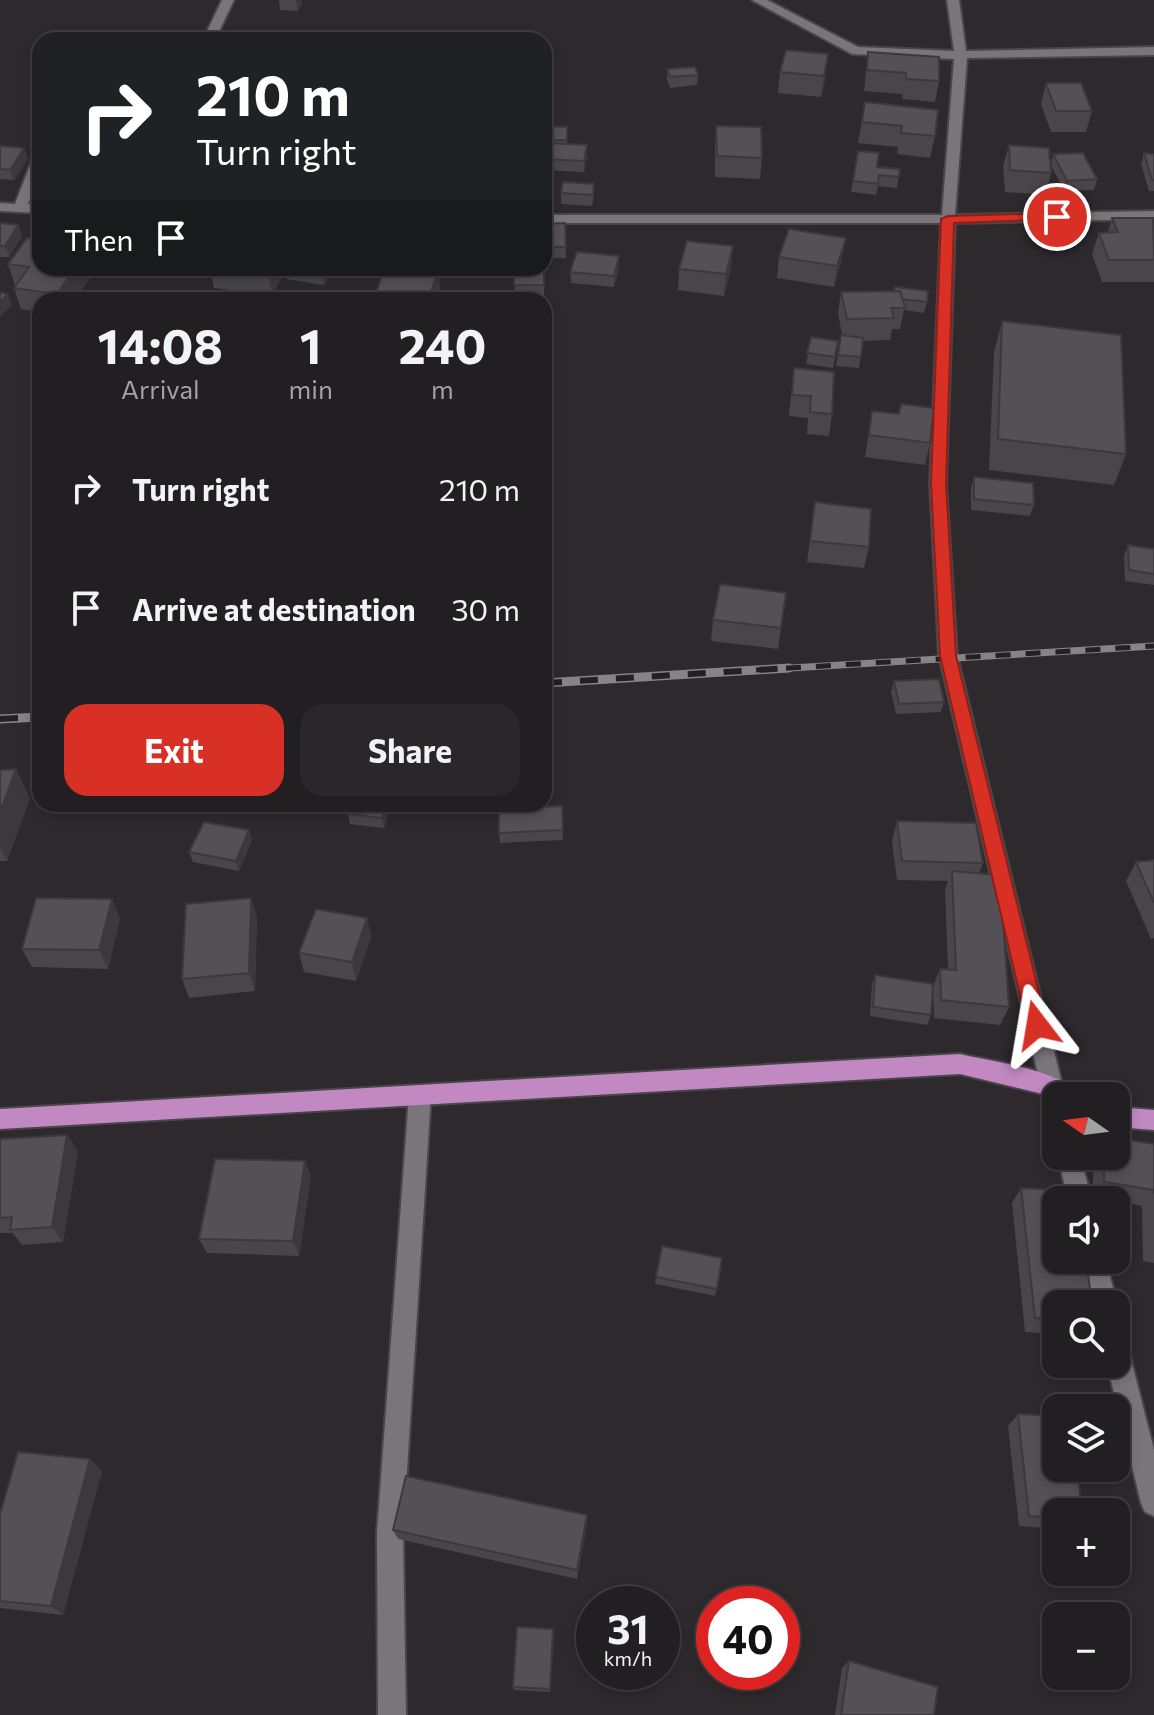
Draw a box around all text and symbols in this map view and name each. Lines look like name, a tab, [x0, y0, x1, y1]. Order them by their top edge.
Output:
text: 210 m	[196, 59, 350, 128]
icon: right	[64, 64, 168, 168]
text: Turn right	[196, 128, 357, 172]
pin	[1023, 183, 1091, 251]
icon: arrive	[1035, 195, 1079, 239]
icon: arrive	[149, 216, 193, 260]
text: Then	[64, 220, 133, 257]
text: 14:08	[98, 315, 223, 374]
text: 1	[300, 315, 322, 374]
text: 240	[398, 315, 486, 374]
text: Arrival	[121, 373, 200, 404]
text: min	[289, 373, 333, 404]
text: m	[431, 373, 454, 404]
icon: right	[64, 466, 108, 510]
text: Turn right	[132, 470, 269, 507]
text: 210 m	[439, 470, 520, 507]
icon: arrive	[64, 586, 108, 630]
text: Arrive at destination	[132, 590, 416, 627]
text: 30 m	[451, 590, 520, 627]
button: Exit	[64, 704, 284, 796]
button: Share	[300, 704, 520, 796]
position arrow	[995, 983, 1079, 1067]
north arrow	[1042, 1082, 1130, 1170]
map controls	[1042, 1082, 1130, 1690]
button: sound	[1042, 1186, 1130, 1274]
button: search	[1042, 1290, 1130, 1378]
button: layers	[1042, 1394, 1130, 1482]
button: +	[1042, 1498, 1130, 1586]
speed limit sign: 40	[696, 1586, 800, 1690]
button: −	[1042, 1602, 1130, 1690]
text: 31	[607, 1603, 649, 1652]
text: km/h	[604, 1646, 652, 1670]

